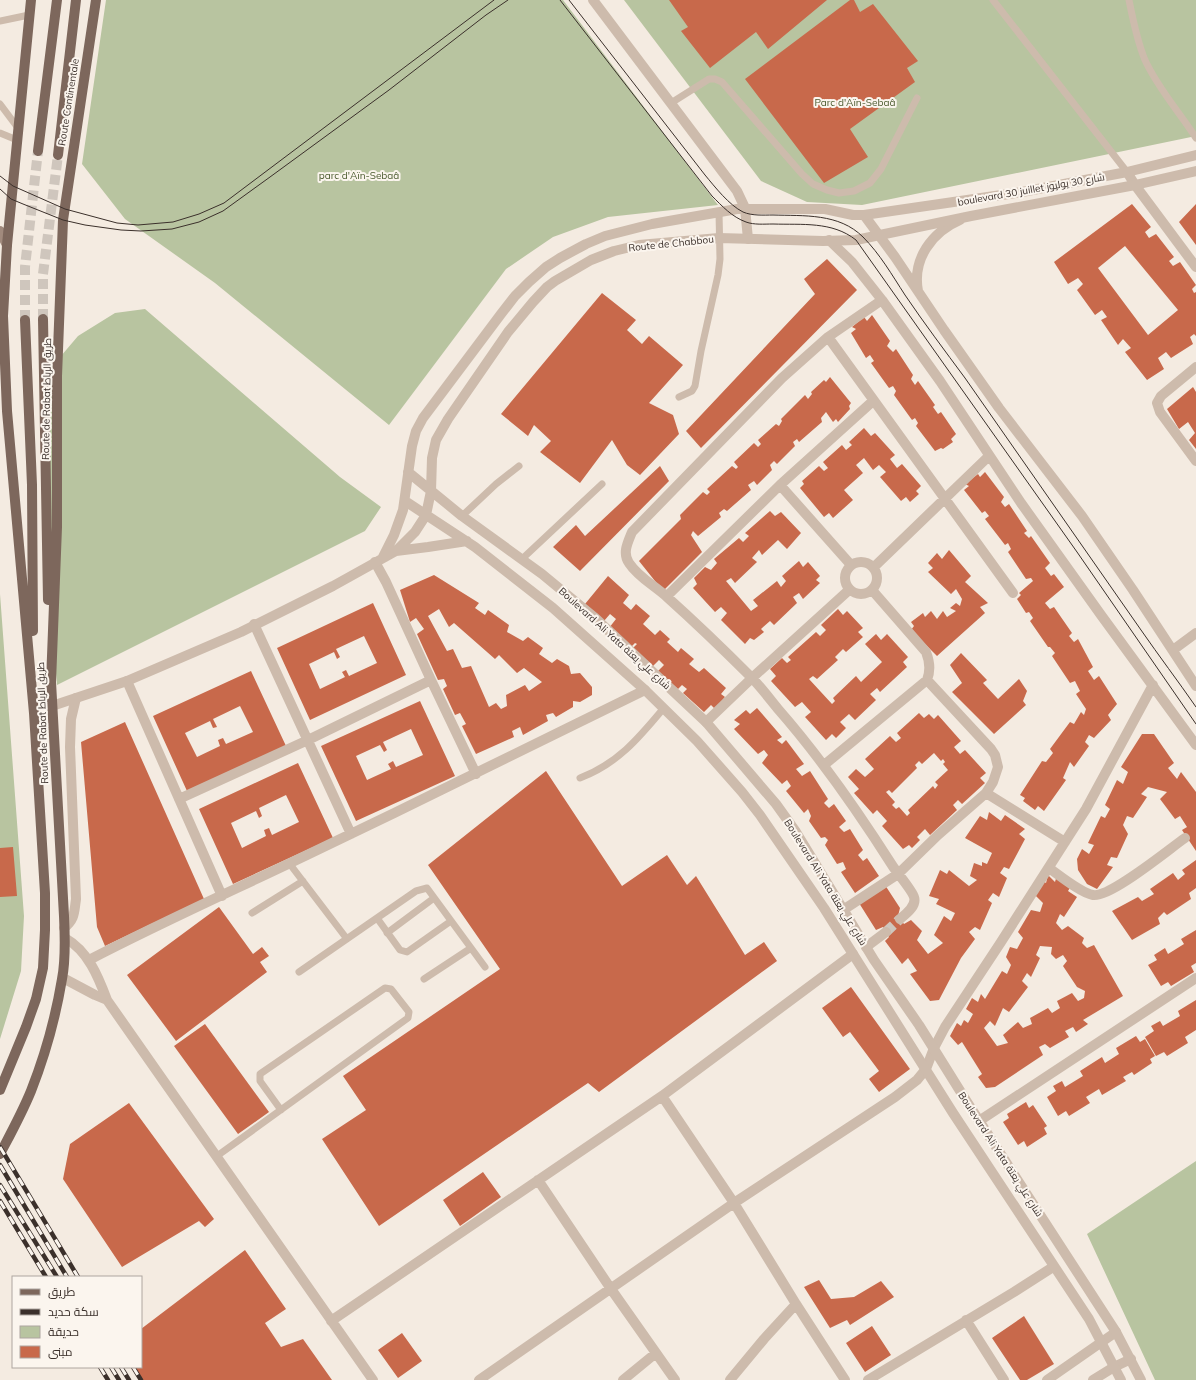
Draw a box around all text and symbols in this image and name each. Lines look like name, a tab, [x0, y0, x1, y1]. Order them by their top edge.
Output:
street label: Route Continentale	[55, 57, 82, 147]
park label: Parc d'Aïn-Sebaâ	[815, 96, 895, 109]
park label: parc d'Aïn-Sebaâ	[319, 169, 399, 182]
street label: boulevard 30 juillet شارع 30 يوليوز	[956, 170, 1106, 209]
street label: Route de Chabbou	[628, 233, 715, 254]
street label: Route de Rabat طريق الرباط	[39, 338, 54, 460]
street label: Boulevard Ali Yata شارع علي يعتة	[555, 585, 673, 693]
street label: Route de Rabat طريق الرباط	[34, 662, 51, 784]
street label: Boulevard Ali Yata شارع علي يعتة	[780, 817, 870, 948]
street label: Boulevard Ali Yata شارع علي يعتة	[954, 1089, 1046, 1220]
legend	[12, 1276, 142, 1368]
text: طريق	[48, 1284, 76, 1299]
text: سكة حديد	[48, 1304, 99, 1319]
text: حديقة	[48, 1324, 79, 1339]
text: مبنى	[48, 1344, 73, 1359]

